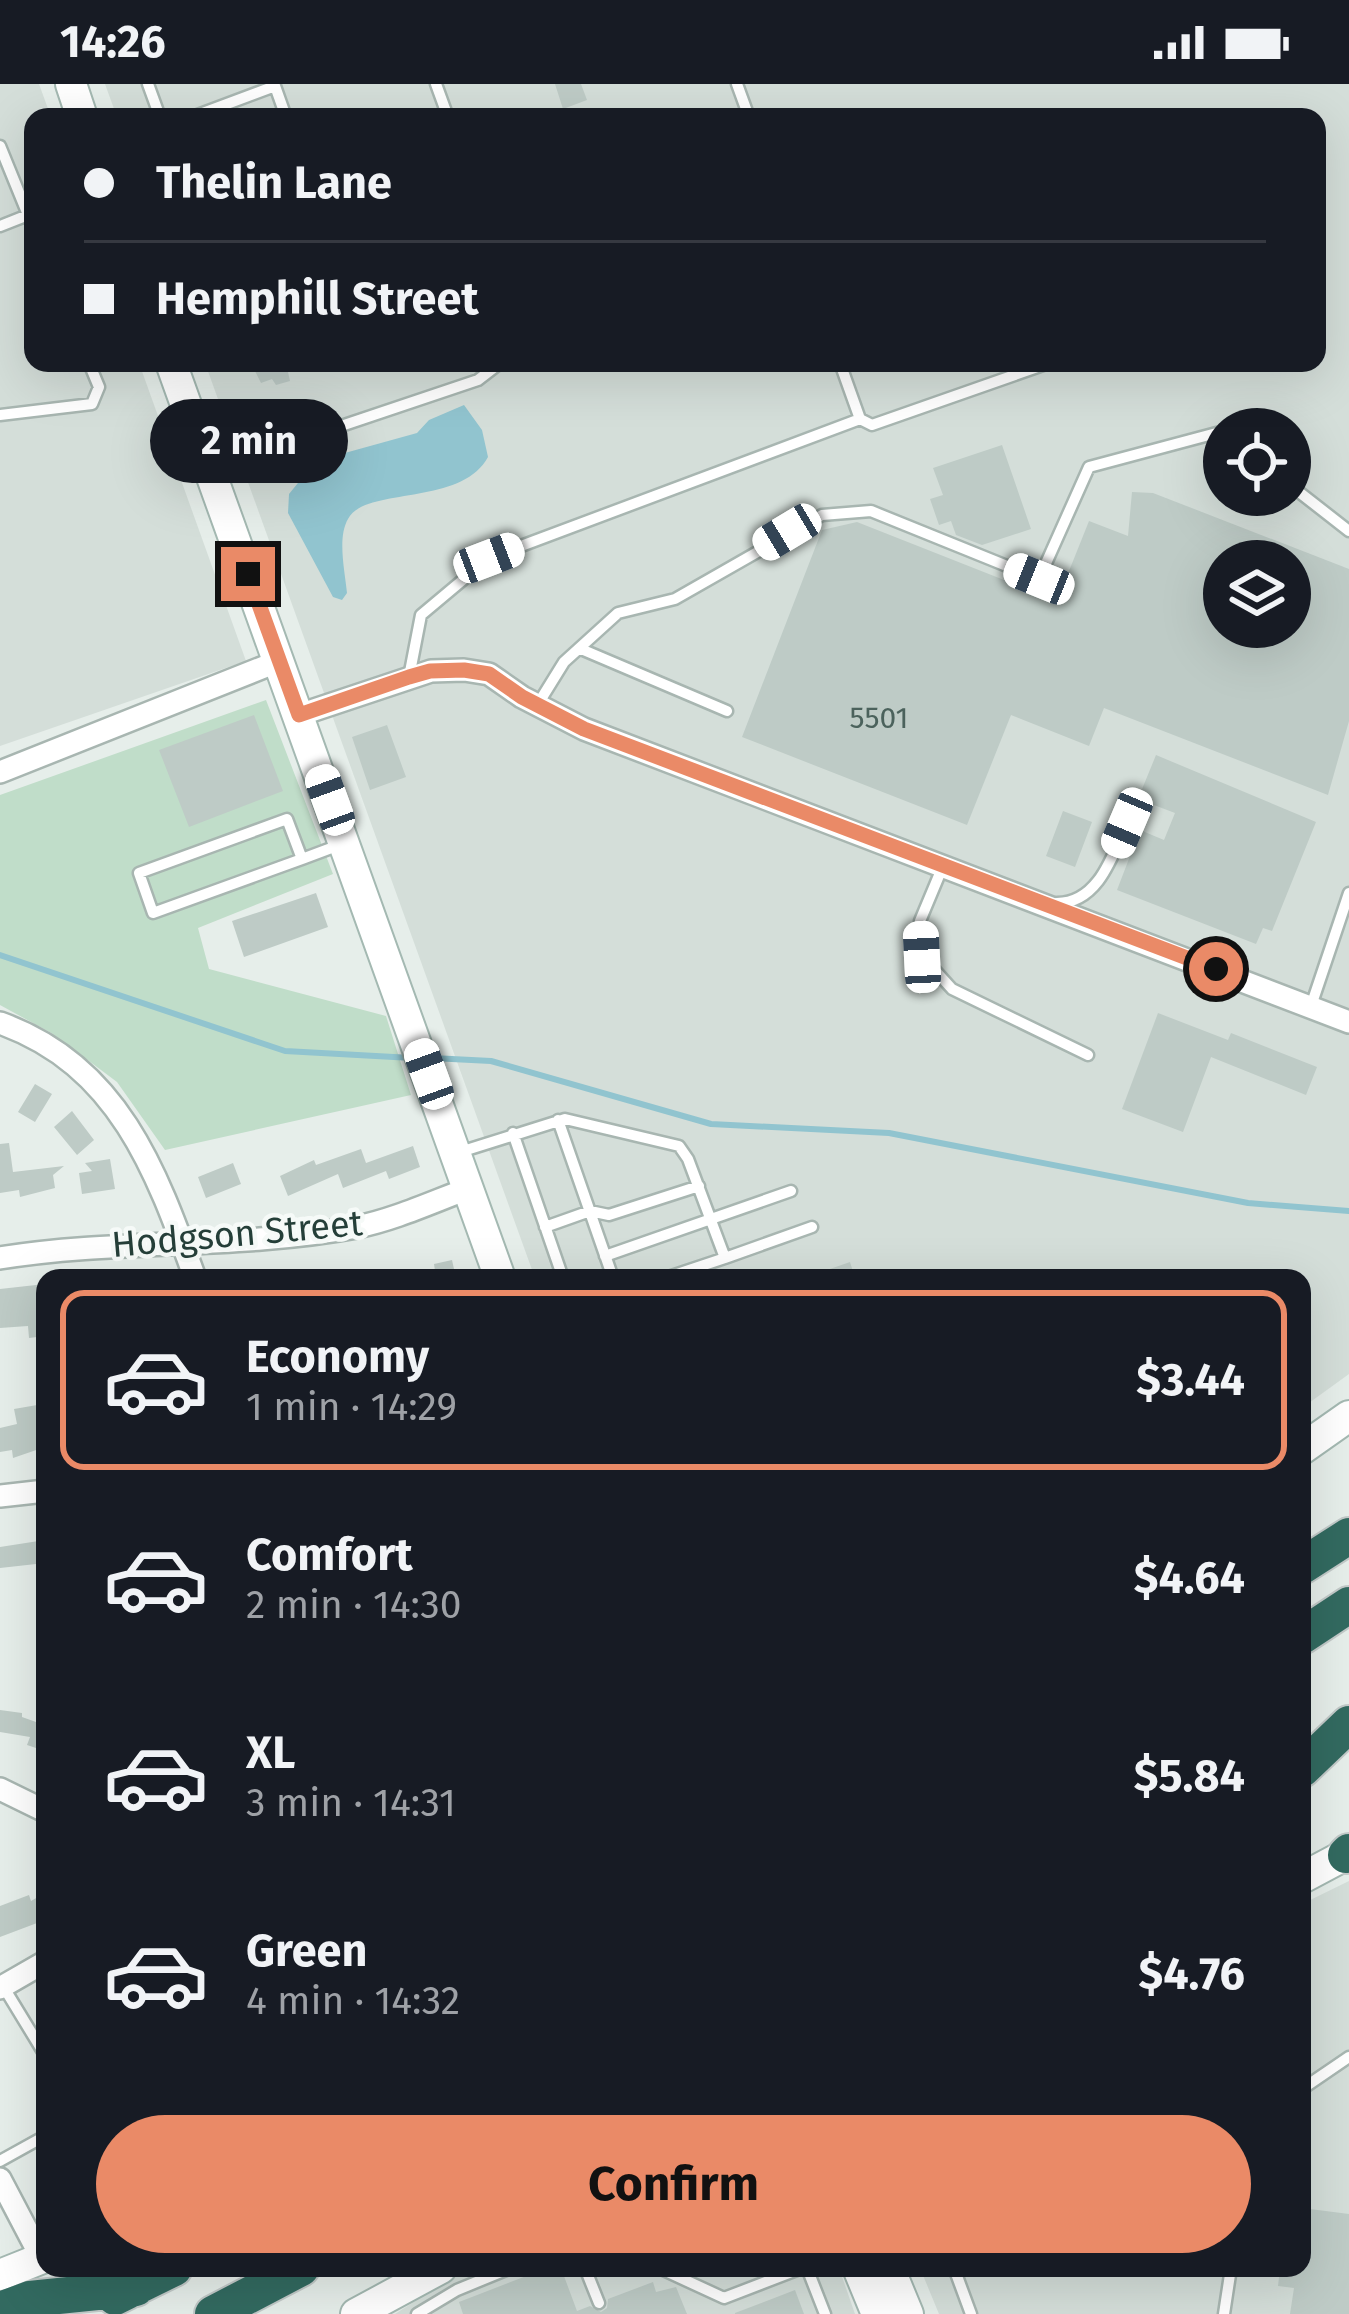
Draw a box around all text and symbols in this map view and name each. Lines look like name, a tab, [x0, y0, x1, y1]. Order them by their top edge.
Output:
text: 14:26	[60, 15, 166, 69]
text: Thelin Lane	[156, 156, 392, 210]
text: Hemphill Street	[156, 272, 479, 326]
callout: 2 min	[149, 400, 347, 484]
map controls	[1203, 408, 1311, 648]
button: locate	[1203, 408, 1311, 516]
text: 2 min	[201, 418, 297, 464]
car	[747, 498, 827, 566]
car	[449, 528, 529, 588]
button: layers	[1203, 540, 1311, 648]
route end	[221, 547, 275, 601]
car	[999, 549, 1079, 609]
house number: 5501	[850, 700, 908, 736]
car	[301, 760, 359, 840]
car	[1096, 783, 1158, 863]
car	[902, 920, 942, 994]
route start	[1189, 942, 1243, 996]
car	[400, 1034, 458, 1114]
street label: Hodgson Street	[110, 1201, 364, 1267]
icon: car	[102, 1326, 210, 1434]
text: Economy	[246, 1330, 429, 1384]
text: $3.44	[1136, 1353, 1245, 1407]
text: 1 min · 14:29	[246, 1384, 457, 1430]
icon: car	[102, 1524, 210, 1632]
text: Comfort	[246, 1528, 413, 1582]
text: $4.64	[1134, 1551, 1245, 1605]
text: 2 min · 14:30	[246, 1582, 462, 1628]
icon: car	[102, 1722, 210, 1830]
text: XL	[246, 1726, 295, 1780]
text: $5.84	[1134, 1749, 1245, 1803]
text: 3 min · 14:31	[246, 1780, 456, 1826]
icon: car	[102, 1920, 210, 2028]
text: Green	[246, 1924, 367, 1978]
text: $4.76	[1138, 1947, 1245, 2001]
text: 4 min · 14:32	[246, 1978, 460, 2024]
button: Confirm	[96, 2115, 1251, 2253]

